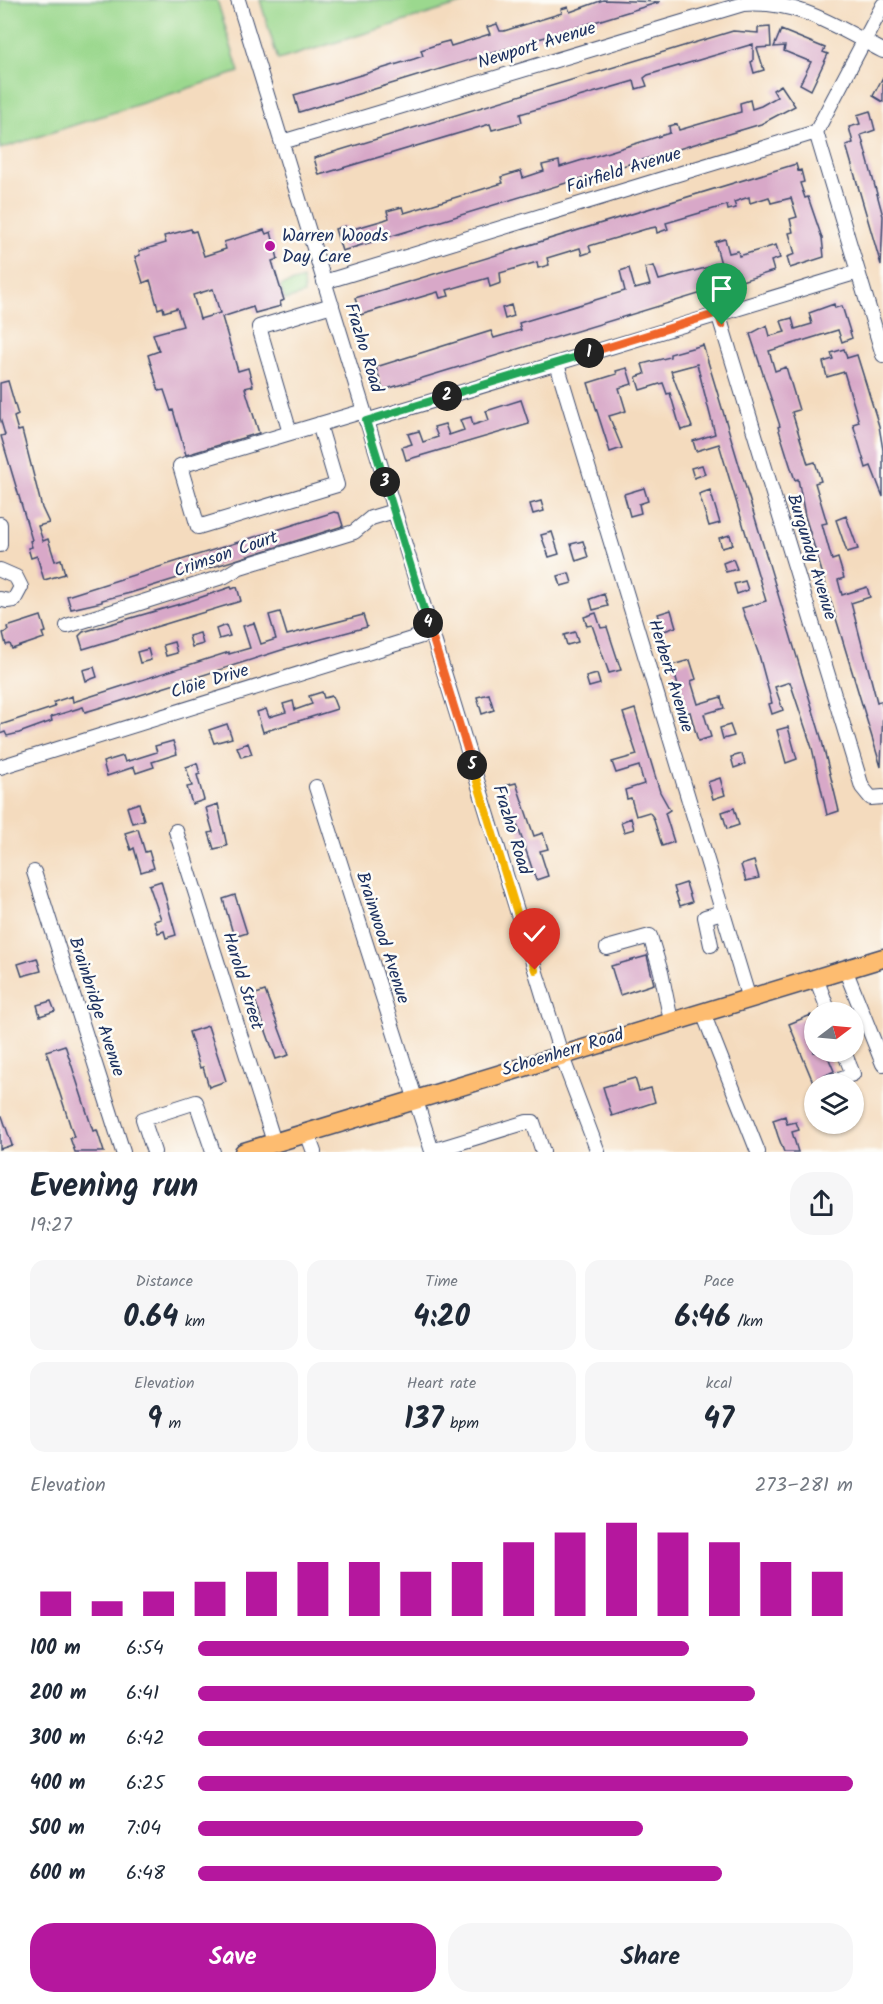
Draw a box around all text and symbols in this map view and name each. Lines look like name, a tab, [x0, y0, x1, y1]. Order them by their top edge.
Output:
street label: Newport Avenue	[474, 14, 600, 78]
street label: Fairfield Avenue	[563, 140, 685, 202]
place label: Warren Woods Day Care	[282, 222, 389, 272]
marker: Warren Woods Day Care	[263, 239, 277, 253]
pin	[696, 263, 747, 325]
icon: arrive	[705, 272, 738, 305]
street label: Frazho Road	[336, 299, 391, 398]
pin: 1	[574, 338, 604, 368]
text: 1	[587, 340, 591, 365]
pin: 2	[432, 381, 462, 411]
text: 2	[442, 383, 452, 408]
pin: 3	[370, 467, 400, 497]
text: 3	[381, 469, 389, 494]
street label: Burgundy Avenue	[778, 490, 844, 624]
street label: Crimson Court	[170, 523, 283, 586]
pin: 4	[413, 608, 443, 638]
text: 4	[424, 610, 432, 635]
street label: Herbert Avenue	[639, 616, 701, 736]
street label: Cloie Drive	[167, 656, 253, 708]
pin: 5	[457, 750, 487, 780]
text: 5	[468, 752, 476, 777]
street label: Frazho Road	[484, 781, 539, 880]
street label: Brainwood Avenue	[347, 868, 417, 1008]
pin	[509, 908, 560, 970]
icon: check	[518, 917, 551, 950]
street label: Harold Street	[213, 929, 271, 1034]
street label: Brainbridge Avenue	[60, 933, 132, 1081]
north arrow	[804, 1002, 864, 1062]
map controls	[804, 1002, 864, 1134]
street label: Schoenherr Road	[498, 1020, 628, 1085]
button: layers	[804, 1074, 864, 1134]
text: Evening run	[30, 1161, 198, 1214]
button: share	[790, 1172, 853, 1235]
text: 19:27	[30, 1210, 72, 1242]
text: Distance	[135, 1269, 193, 1294]
text: Time	[425, 1269, 458, 1294]
text: Pace	[704, 1269, 734, 1294]
text: 0.64	[123, 1294, 178, 1342]
text: 4:20	[413, 1294, 470, 1342]
text: 6:46	[675, 1294, 731, 1342]
text: km	[178, 1309, 205, 1334]
text: /km	[731, 1309, 763, 1334]
text: Elevation	[134, 1371, 194, 1396]
text: Heart rate	[407, 1371, 476, 1396]
text: kcal	[706, 1371, 732, 1396]
text: 9	[147, 1396, 162, 1444]
text: 137	[404, 1396, 444, 1444]
text: 47	[704, 1396, 734, 1444]
text: m	[162, 1411, 181, 1436]
text: bpm	[444, 1411, 479, 1436]
text: Elevation	[30, 1470, 106, 1502]
text: 273–281 m	[755, 1470, 853, 1502]
text: 100 m	[30, 1633, 81, 1665]
text: 6:54	[126, 1633, 164, 1665]
text: 200 m	[30, 1678, 86, 1710]
text: 6:41	[126, 1678, 159, 1710]
text: 300 m	[30, 1723, 86, 1755]
text: 6:42	[126, 1723, 165, 1755]
text: 400 m	[30, 1768, 86, 1800]
text: 6:25	[126, 1768, 164, 1800]
text: 500 m	[30, 1813, 85, 1845]
text: 7:04	[126, 1813, 161, 1845]
text: 600 m	[30, 1858, 85, 1890]
text: 6:48	[126, 1858, 165, 1890]
button: Save	[30, 1923, 436, 1992]
button: Share	[448, 1923, 853, 1992]

